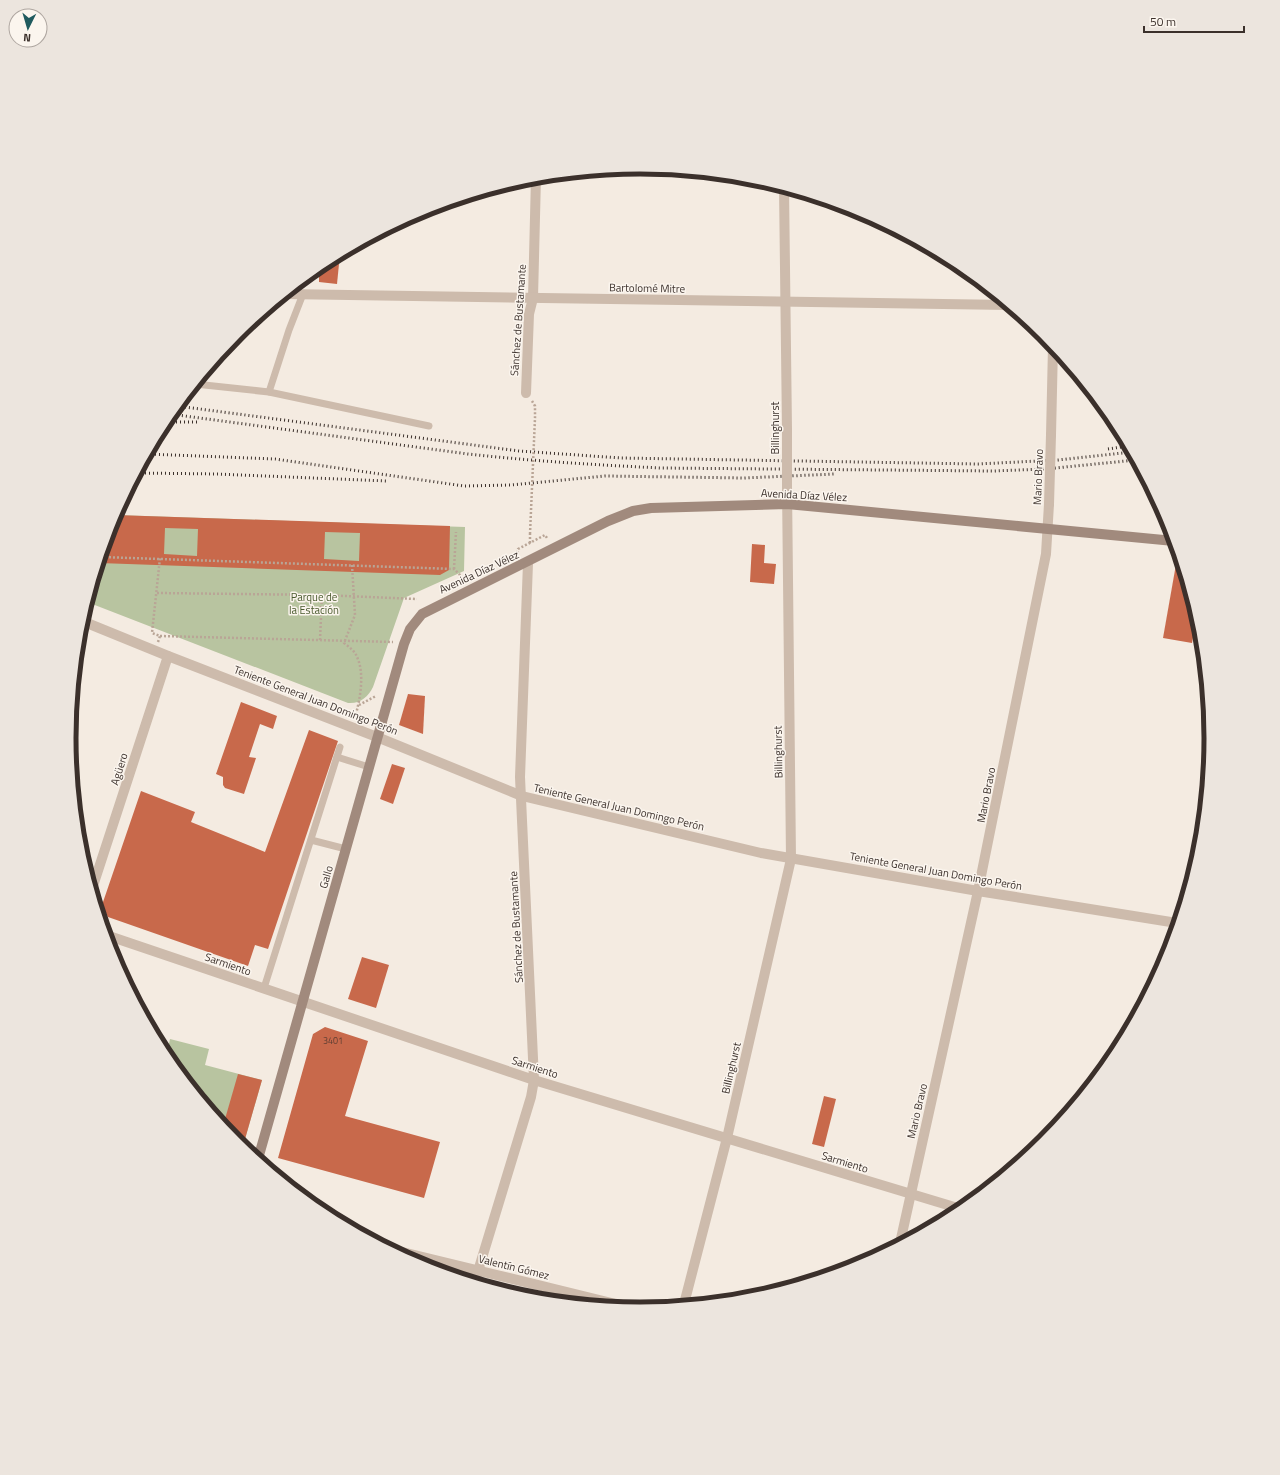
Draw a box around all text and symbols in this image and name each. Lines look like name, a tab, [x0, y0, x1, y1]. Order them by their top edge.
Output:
north arrow	[8, 8, 48, 48]
scale bar	[1144, 8, 1244, 34]
text: 50 m	[1150, 12, 1176, 31]
text: N	[23, 30, 32, 46]
street label: Sánchez de Bustamante	[506, 263, 530, 376]
street label: Bartolomé Mitre	[609, 279, 686, 297]
street label: Billinghurst	[767, 401, 783, 454]
street label: Mario Bravo	[1029, 448, 1047, 505]
street label: Avenida Díaz Vélez	[760, 485, 848, 505]
street label: Avenida Díaz Vélez	[436, 547, 522, 597]
park label: Parque de la Estación	[289, 589, 339, 618]
street label: Teniente General Juan Domingo Perón	[232, 661, 400, 739]
street label: Billinghurst	[770, 725, 786, 779]
street label: Agüero	[106, 751, 132, 787]
street label: Mario Bravo	[973, 766, 999, 824]
street label: Teniente General Juan Domingo Perón	[532, 780, 706, 834]
street label: Teniente General Juan Domingo Perón	[849, 848, 1023, 894]
street label: Gallo	[315, 863, 337, 890]
street label: Sánchez de Bustamante	[505, 870, 527, 983]
street label: Sarmiento	[203, 949, 253, 979]
house number: 3401	[323, 1034, 343, 1047]
street label: Billinghurst	[717, 1040, 745, 1096]
street label: Sarmiento	[510, 1052, 560, 1082]
street label: Mario Bravo	[903, 1082, 931, 1140]
street label: Sarmiento	[820, 1147, 870, 1177]
street label: Valentín Gómez	[477, 1250, 551, 1284]

